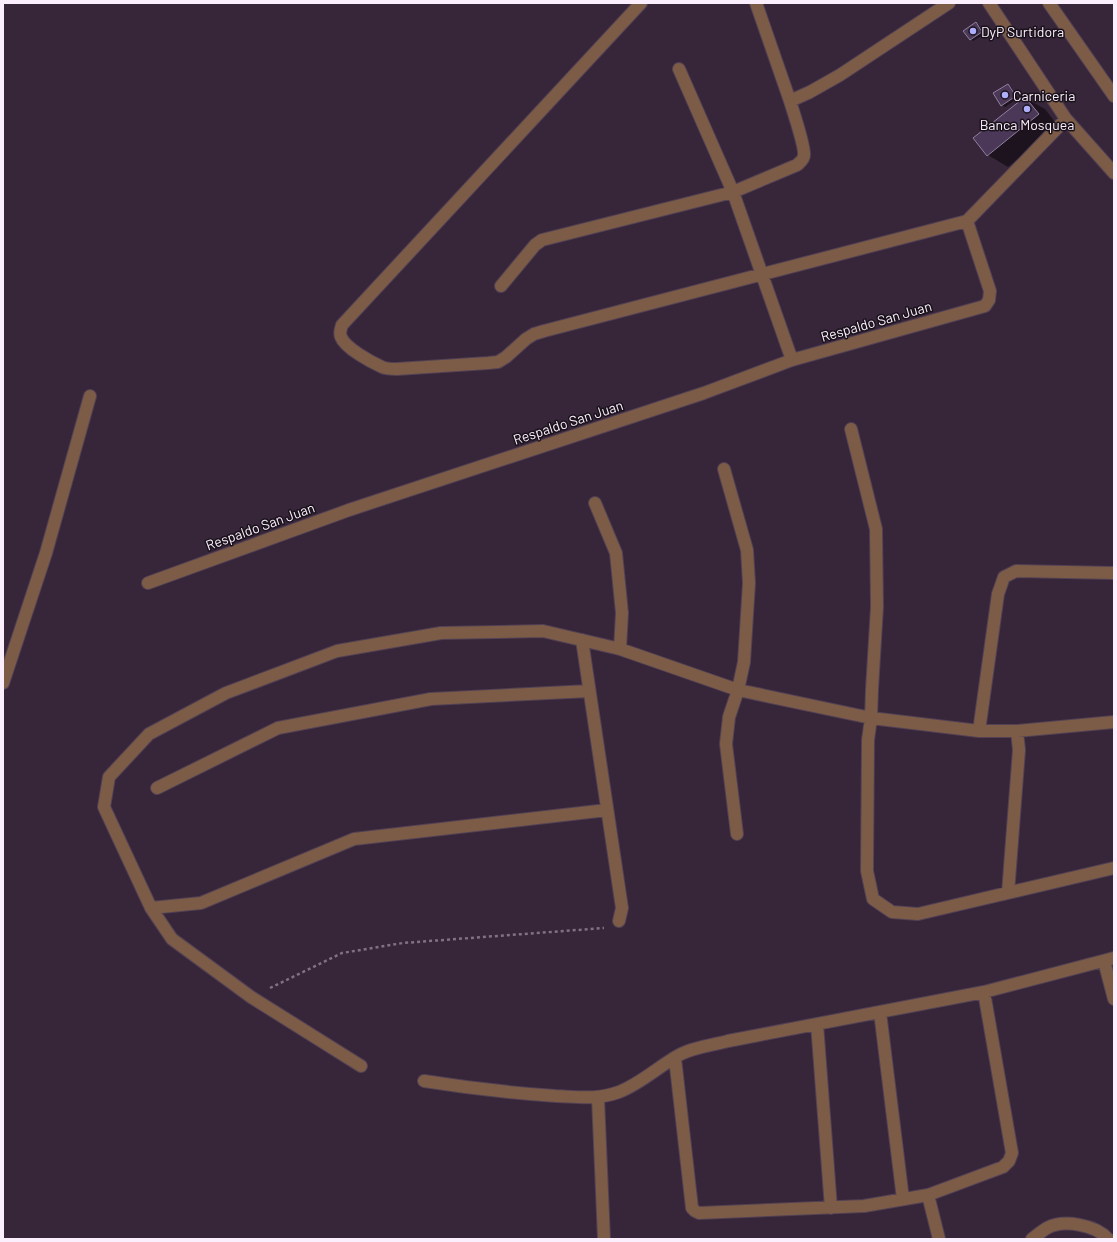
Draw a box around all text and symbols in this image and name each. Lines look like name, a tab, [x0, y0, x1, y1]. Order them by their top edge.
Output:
place label: DyP Surtidora	[981, 23, 1064, 40]
marker: DyP Surtidora	[968, 26, 978, 36]
place label: Carniceria	[1013, 87, 1075, 104]
marker: Carniceria	[1000, 90, 1010, 100]
marker: Banca Mosquea	[1022, 104, 1032, 114]
place label: Banca Mosquea	[980, 116, 1074, 133]
street label: Respaldo San Juan	[819, 297, 933, 345]
street label: Respaldo San Juan	[511, 396, 625, 448]
street label: Respaldo San Juan	[203, 498, 317, 554]

